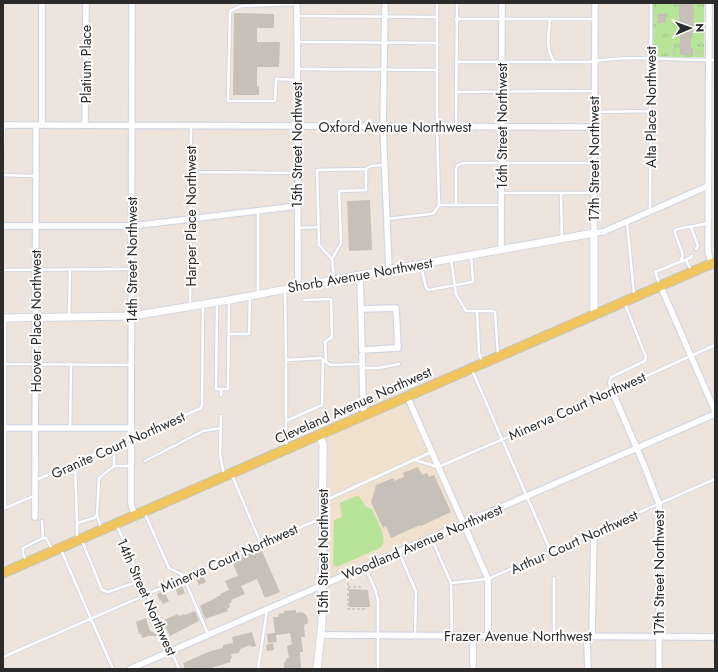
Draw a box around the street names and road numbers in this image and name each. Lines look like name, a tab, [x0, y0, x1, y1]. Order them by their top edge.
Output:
street label: Platium Place	[76, 25, 96, 103]
street label: Alta Place Northwest	[641, 45, 661, 168]
street label: 16th Street Northwest	[492, 62, 512, 189]
street label: 15th Street Northwest	[287, 81, 307, 208]
street label: 17th Street Northwest	[584, 96, 604, 222]
street label: Oxford Avenue Northwest	[319, 117, 472, 137]
street label: Harper Place Northwest	[181, 145, 201, 286]
street label: 14th Street Northwest	[122, 196, 142, 323]
street label: Hoover Place Northwest	[26, 249, 46, 392]
street label: Shorb Avenue Northwest	[286, 252, 435, 298]
street label: Cleveland Avenue Northwest	[271, 361, 435, 449]
street label: Minerva Court Northwest	[505, 366, 649, 445]
street label: Granite Court Northwest	[48, 406, 189, 484]
street label: 15th Street Northwest	[313, 488, 333, 615]
street label: Woodland Avenue Northwest	[339, 499, 506, 585]
street label: Arthur Court Northwest	[507, 505, 641, 579]
street label: 17th Street Northwest	[649, 510, 669, 636]
street label: Minerva Court Northwest	[157, 518, 301, 597]
street label: 14th Street Northwest	[112, 535, 182, 659]
street label: Frazer Avenue Northwest	[444, 626, 593, 646]

